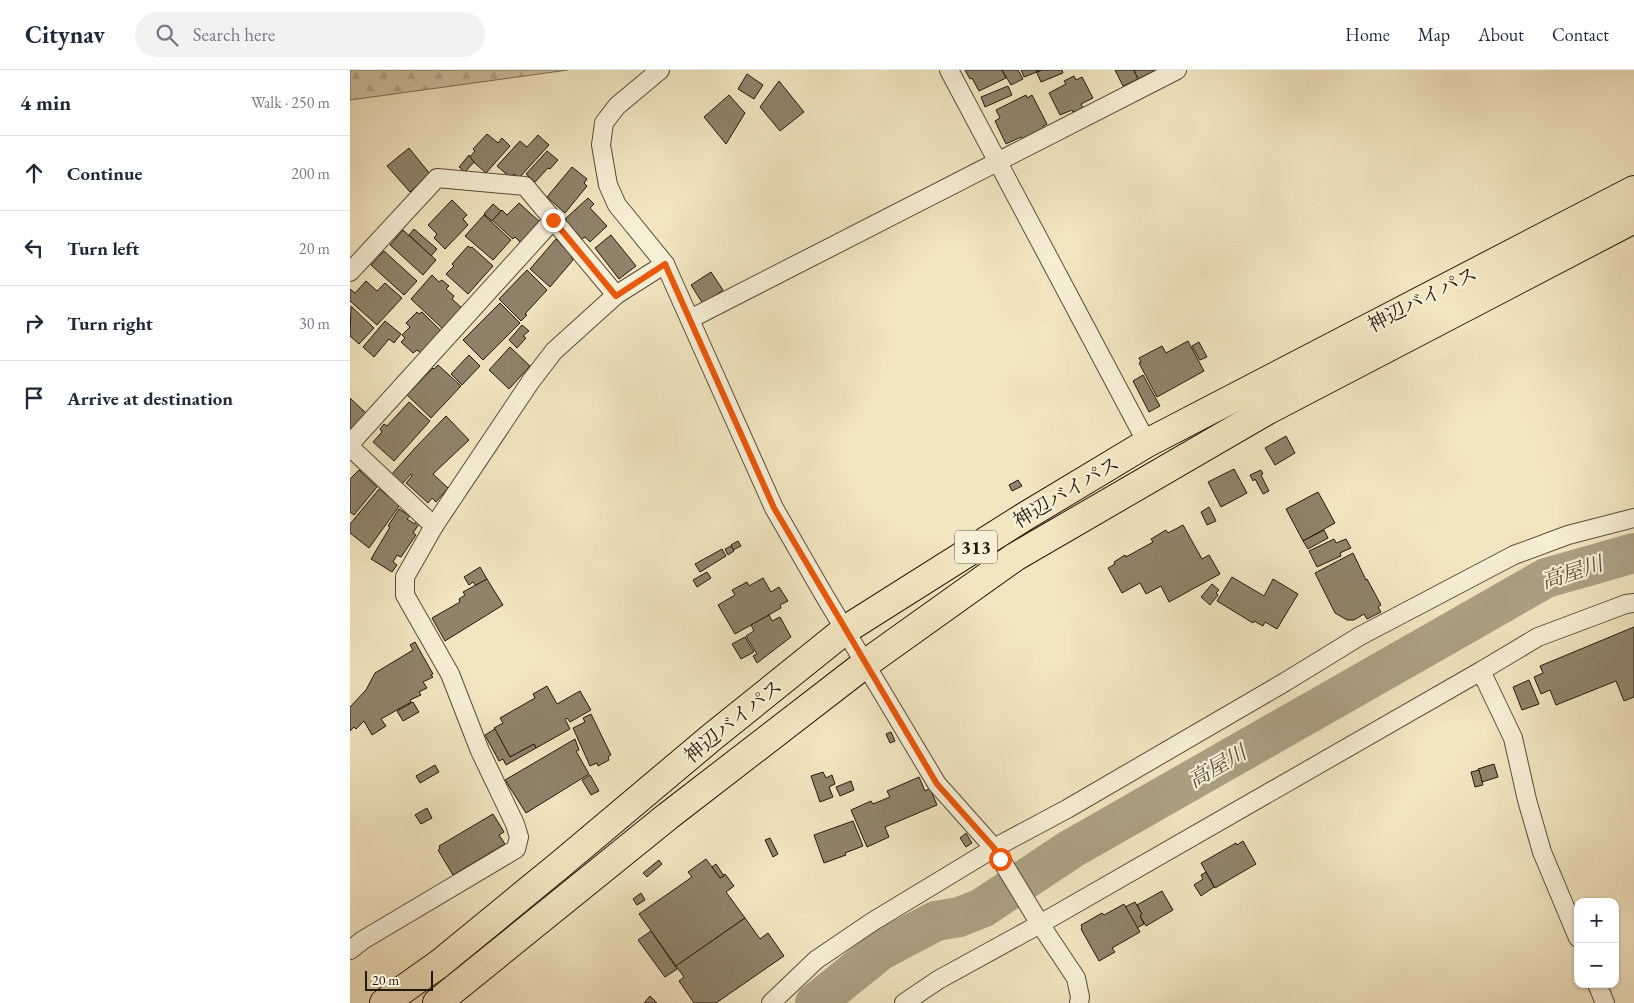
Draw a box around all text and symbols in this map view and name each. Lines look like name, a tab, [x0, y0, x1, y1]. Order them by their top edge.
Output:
search box	[135, 12, 485, 57]
text: Citynav	[25, 19, 105, 50]
icon: search	[153, 21, 181, 49]
text: Search here	[193, 22, 275, 47]
text: Home	[1345, 23, 1390, 46]
text: Map	[1418, 23, 1450, 46]
text: About	[1478, 23, 1524, 46]
text: Contact	[1552, 23, 1609, 46]
text: 4 min	[20, 89, 71, 116]
text: Walk · 250 m	[251, 92, 330, 113]
icon: ahead	[20, 159, 48, 187]
text: Continue	[67, 161, 142, 186]
text: 200 m	[291, 163, 330, 184]
route end	[542, 209, 565, 232]
icon: left	[20, 234, 48, 262]
text: Turn left	[67, 236, 139, 261]
text: 20 m	[299, 238, 330, 259]
street label: 神辺バイパス	[1363, 260, 1481, 338]
icon: right	[20, 309, 48, 337]
text: Turn right	[67, 311, 153, 336]
text: 30 m	[299, 313, 330, 334]
icon: arrive	[20, 384, 48, 412]
text: Arrive at destination	[67, 386, 233, 411]
street label: 神辺バイパス	[1008, 450, 1124, 534]
road number: 313	[955, 531, 997, 564]
water label: 高屋川	[1538, 549, 1608, 595]
street label: 神辺バイパス	[678, 673, 788, 769]
water label: 高屋川	[1183, 738, 1253, 793]
route start	[989, 848, 1012, 871]
map controls	[1574, 898, 1619, 988]
button: +	[1574, 898, 1619, 943]
button: −	[1574, 943, 1619, 988]
scale bar	[365, 968, 432, 991]
text: 20 m	[372, 971, 399, 989]

